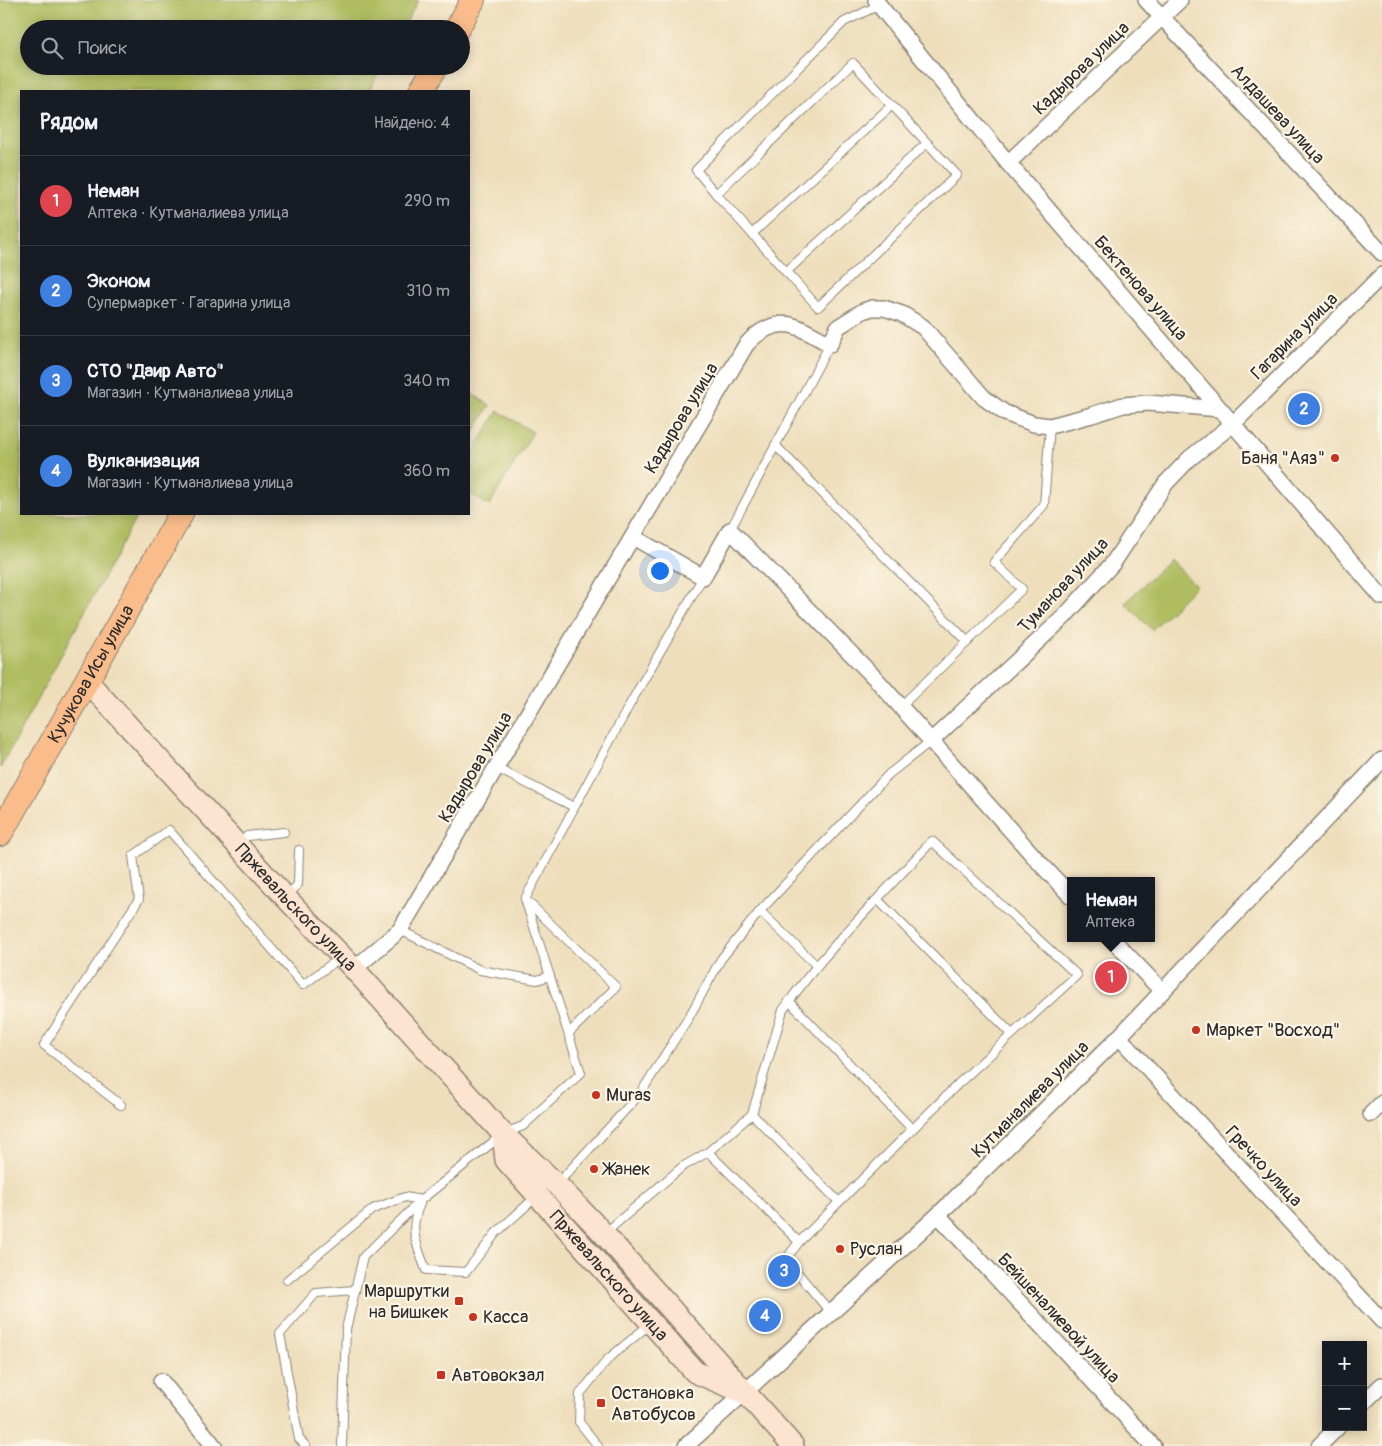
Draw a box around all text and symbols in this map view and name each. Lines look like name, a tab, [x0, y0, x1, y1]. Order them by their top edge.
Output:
street label: Кадырова улица	[1028, 17, 1134, 120]
search box	[20, 20, 470, 75]
icon: search	[38, 34, 66, 62]
text: Поиск	[78, 36, 128, 60]
street label: Алдашева улица	[1226, 60, 1330, 169]
text: Рядом	[40, 109, 98, 136]
text: Найдено: 4	[374, 113, 450, 133]
text: Неман	[87, 179, 139, 203]
text: 1	[53, 191, 59, 211]
text: 290 m	[404, 191, 450, 211]
text: Аптека · Кутманалиева улица	[87, 203, 289, 223]
street label: Бектенова улица	[1089, 231, 1192, 345]
text: Эконом	[87, 269, 151, 293]
text: 2	[52, 281, 60, 301]
text: 310 m	[406, 281, 450, 301]
street label: Гагарина улица	[1246, 288, 1343, 385]
text: Супермаркет · Гагарина улица	[87, 293, 291, 313]
text: СТО "Даир Авто"	[87, 359, 224, 383]
street label: Кадырова улица	[639, 359, 724, 478]
text: 3	[52, 371, 60, 391]
text: 340 m	[403, 371, 450, 391]
text: Магазин · Кутманалиева улица	[87, 383, 293, 403]
pin: 2	[1288, 390, 1320, 428]
place label: Баня "Аяз"	[1241, 447, 1325, 470]
text: Вулканизация	[87, 449, 200, 473]
marker: Баня "Аяз"	[1329, 452, 1341, 464]
text: 4	[51, 461, 61, 481]
text: 360 m	[403, 461, 450, 481]
text: Магазин · Кутманалиева улица	[87, 473, 293, 493]
street label: Туманова улица	[1013, 533, 1114, 638]
your location	[647, 558, 673, 584]
street label: Кучукова Исы улица	[43, 601, 139, 747]
street label: Кадырова улица	[433, 708, 518, 827]
street label: Пржевальского улица	[230, 839, 361, 977]
popup	[1067, 877, 1155, 942]
text: Неман	[1085, 888, 1137, 912]
text: Аптека	[1085, 912, 1135, 932]
pin: 1	[1095, 958, 1127, 996]
place label: Маркет "Восход"	[1206, 1019, 1340, 1042]
marker: Маркет "Восход"	[1190, 1024, 1202, 1036]
street label: Кутманалиева улица	[967, 1036, 1094, 1163]
place label: Muras	[606, 1084, 651, 1107]
marker: Muras	[590, 1089, 602, 1101]
street label: Гречко улица	[1220, 1121, 1307, 1212]
place label: Жанек	[601, 1158, 650, 1181]
marker: Жанек	[588, 1163, 600, 1175]
street label: Пржевальского улица	[544, 1206, 673, 1346]
place label: Руслан	[850, 1238, 903, 1261]
marker: Руслан	[834, 1243, 846, 1255]
street label: Бейшеналиевой улица	[992, 1249, 1125, 1388]
pin: 3	[768, 1252, 800, 1290]
place label: Маршрутки на Бишкек	[364, 1280, 449, 1324]
marker: Маршрутки на Бишкек	[453, 1295, 465, 1307]
pin: 4	[749, 1297, 781, 1335]
place label: Касса	[483, 1306, 528, 1329]
marker: Касса	[467, 1311, 479, 1323]
map controls	[1322, 1341, 1367, 1431]
button: +	[1322, 1341, 1367, 1386]
place label: Автовокзал	[451, 1364, 545, 1387]
marker: Автовокзал	[435, 1369, 447, 1381]
place label: Остановка Автобусов	[611, 1382, 696, 1426]
button: −	[1322, 1386, 1367, 1431]
marker: Остановка Автобусов	[595, 1397, 607, 1409]

